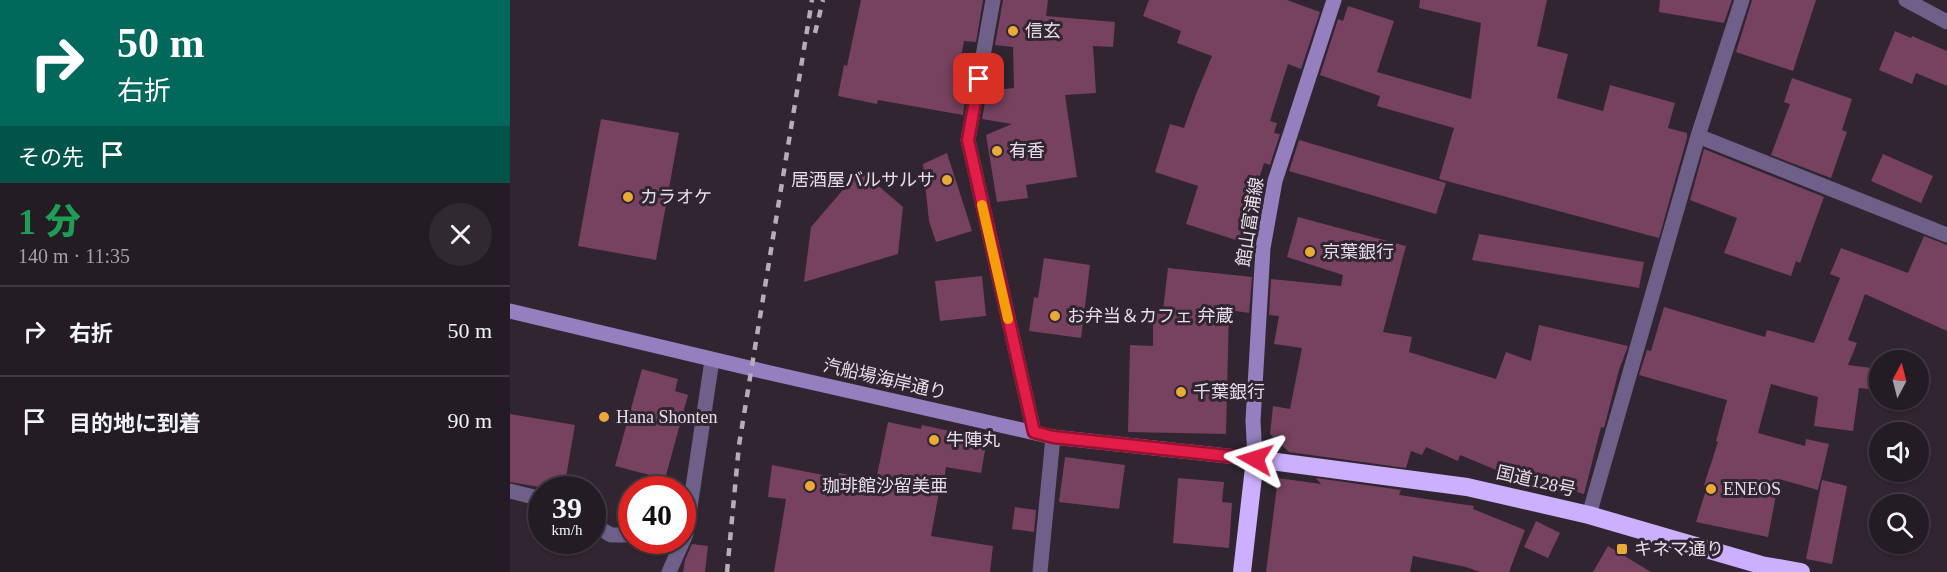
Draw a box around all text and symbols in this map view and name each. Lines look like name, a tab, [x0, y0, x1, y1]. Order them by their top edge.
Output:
text: 50 m	[117, 20, 205, 66]
place label: 信玄	[1025, 21, 1061, 41]
icon: right	[18, 24, 96, 102]
marker: 信玄	[1006, 24, 1020, 38]
pin	[953, 53, 1004, 104]
icon: arrive	[962, 62, 995, 95]
text: 右折	[117, 76, 171, 106]
icon: arrive	[96, 138, 129, 171]
place label: 有香	[1009, 141, 1045, 161]
marker: 有香	[990, 144, 1004, 158]
text: その先	[18, 145, 84, 170]
place label: 居酒屋バルサルサ	[791, 170, 935, 190]
marker: 居酒屋バルサルサ	[940, 173, 954, 187]
street label: 館山富浦線	[1233, 176, 1267, 268]
place label: カラオケ	[640, 187, 712, 207]
marker: カラオケ	[621, 190, 635, 204]
text: 1 分	[18, 202, 81, 242]
button: close	[429, 203, 492, 266]
place label: 京葉銀行	[1322, 242, 1394, 262]
text: 140 m · 11:35	[18, 245, 130, 267]
marker: 京葉銀行	[1303, 245, 1317, 259]
place label: お弁当＆カフェ 弁蔵	[1067, 306, 1234, 326]
marker: お弁当＆カフェ 弁蔵	[1048, 309, 1062, 323]
icon: right	[18, 315, 51, 348]
text: 50 m	[447, 318, 492, 343]
text: 右折	[69, 321, 113, 346]
north arrow	[1869, 350, 1929, 410]
map controls	[1869, 350, 1929, 554]
street label: 汽船場海岸通り	[821, 355, 949, 403]
place label: 千葉銀行	[1193, 382, 1265, 402]
marker: 千葉銀行	[1174, 385, 1188, 399]
icon: arrive	[18, 405, 51, 438]
place label: Hana Shonten	[616, 407, 717, 427]
text: 90 m	[447, 408, 492, 433]
marker: Hana Shonten	[597, 410, 611, 424]
text: 目的地に到着	[69, 411, 201, 436]
button: sound	[1869, 422, 1929, 482]
position arrow	[1223, 427, 1287, 491]
place label: 牛陣丸	[946, 430, 1000, 450]
marker: 牛陣丸	[927, 433, 941, 447]
street label: 国道128号	[1494, 462, 1578, 500]
speed limit sign: 40	[618, 476, 696, 554]
place label: 珈琲館沙留美亜	[822, 476, 948, 496]
marker: 珈琲館沙留美亜	[803, 479, 817, 493]
place label: ENEOS	[1723, 479, 1781, 499]
marker: ENEOS	[1704, 482, 1718, 496]
text: 39	[552, 491, 582, 524]
button: search	[1869, 494, 1929, 554]
text: km/h	[552, 522, 582, 538]
place label: キネマ通り	[1634, 539, 1724, 559]
marker: キネマ通り	[1615, 542, 1629, 556]

